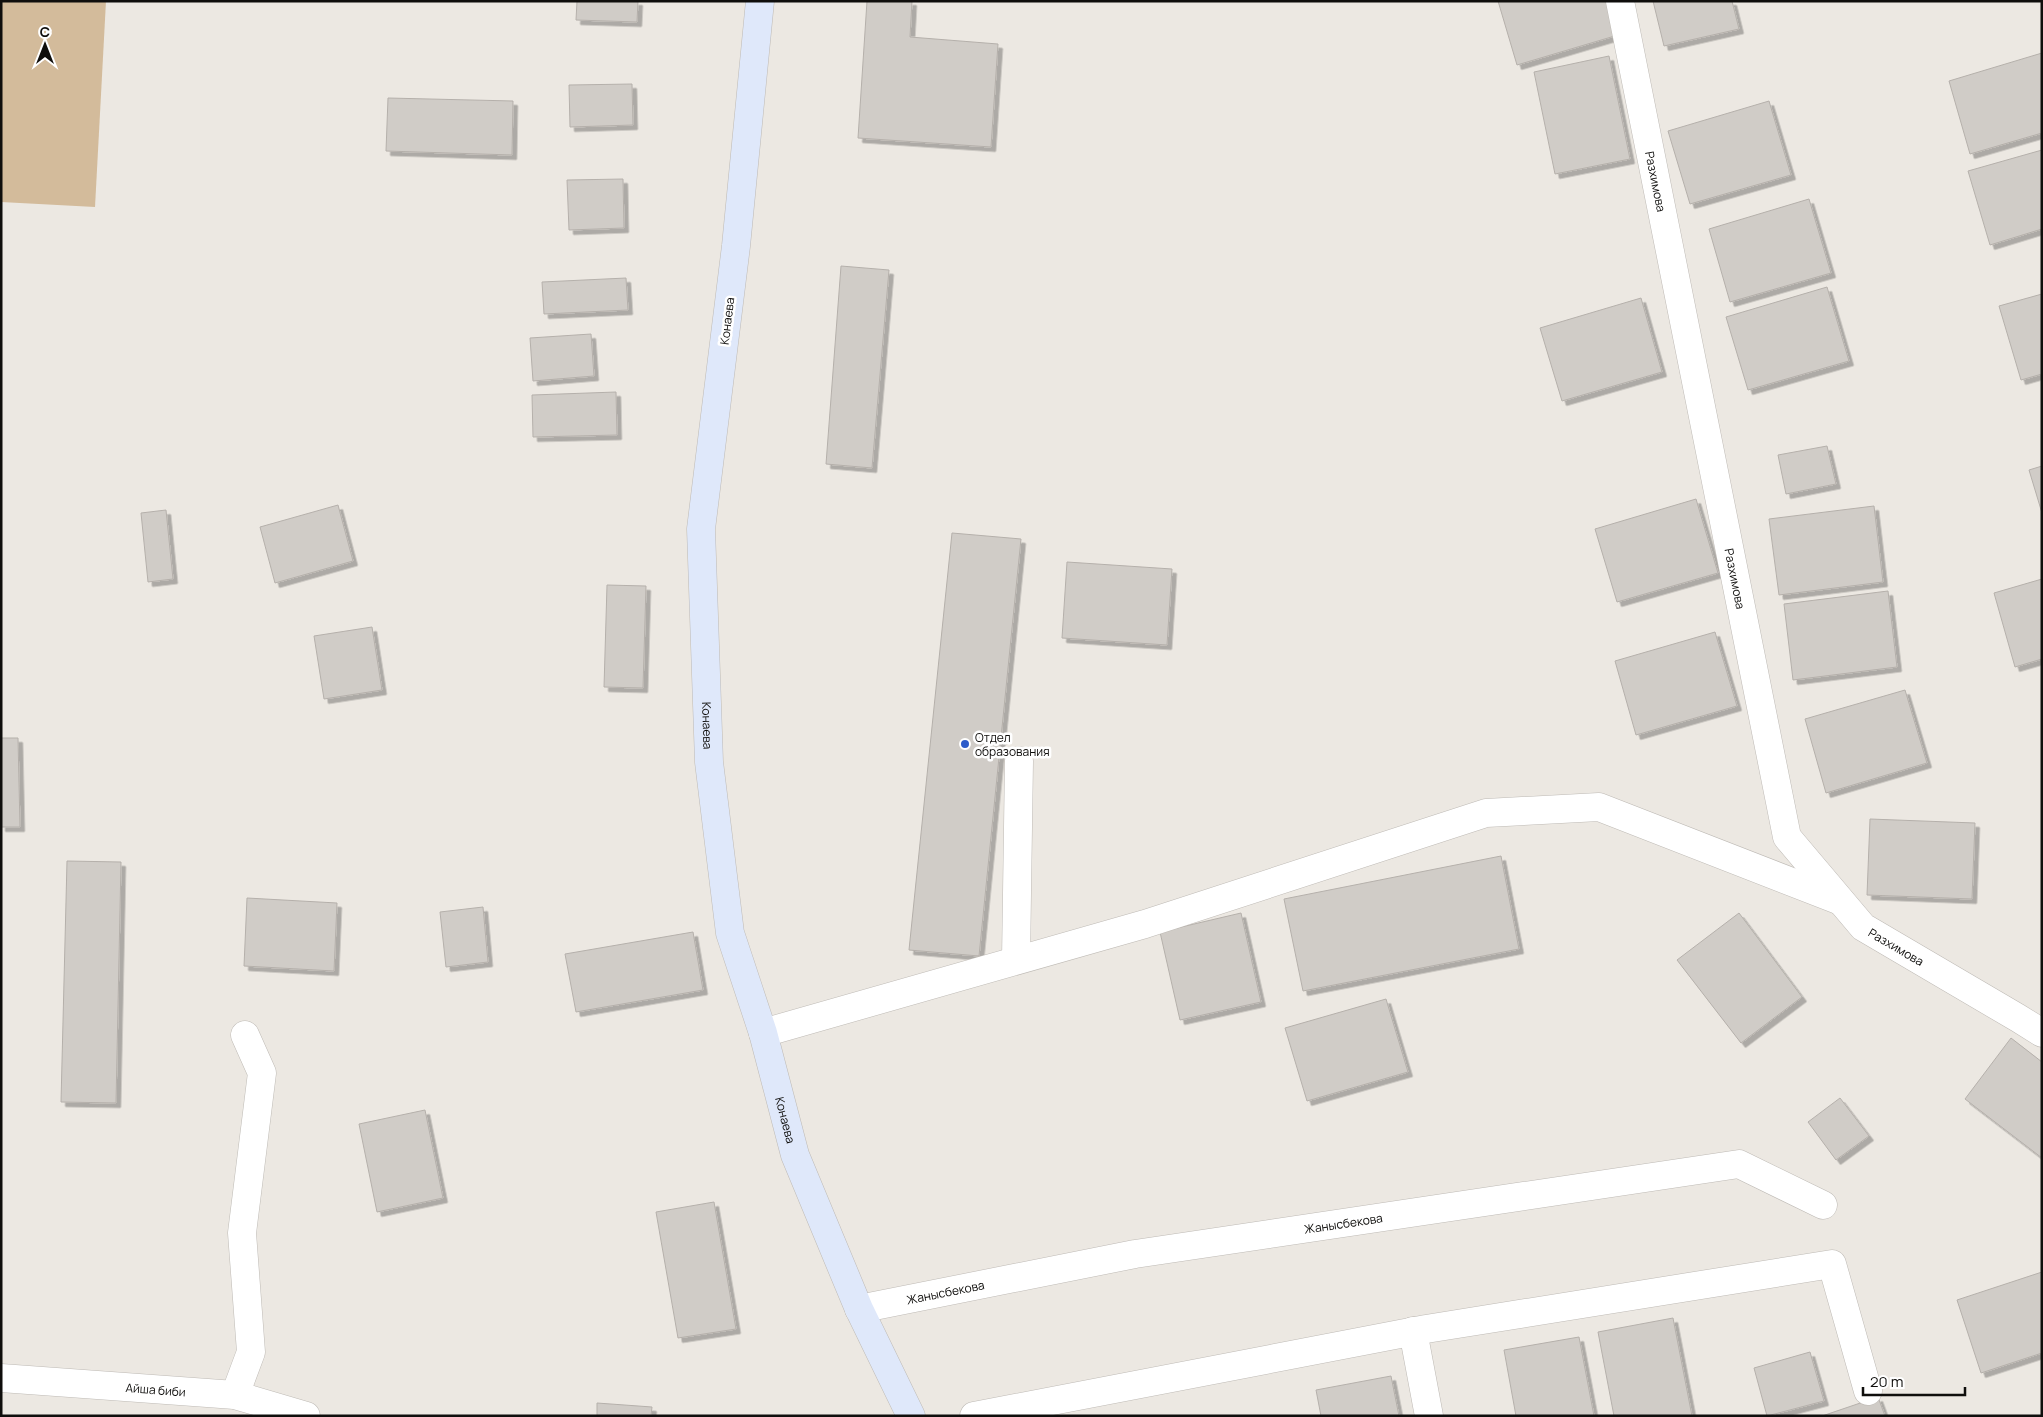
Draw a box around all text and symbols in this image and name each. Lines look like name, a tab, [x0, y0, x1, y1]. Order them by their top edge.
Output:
north arrow	[20, 20, 70, 70]
text: С	[40, 22, 50, 41]
street label: Разхимова	[1642, 150, 1670, 213]
street label: Конаева	[716, 296, 738, 346]
street label: Разхимова	[1721, 547, 1750, 610]
street label: Конаева	[698, 701, 717, 750]
place label: Отдел образования	[975, 729, 1050, 760]
marker: Отдел образования	[959, 738, 971, 750]
street label: Разхимова	[1865, 924, 1927, 970]
street label: Конаева	[772, 1095, 800, 1145]
street label: Жанысбекова	[1303, 1209, 1384, 1237]
street label: Жанысбекова	[905, 1276, 986, 1308]
scale bar	[1863, 1364, 1966, 1396]
text: 20 m	[1870, 1371, 1903, 1392]
street label: Айша биби	[125, 1379, 186, 1400]

